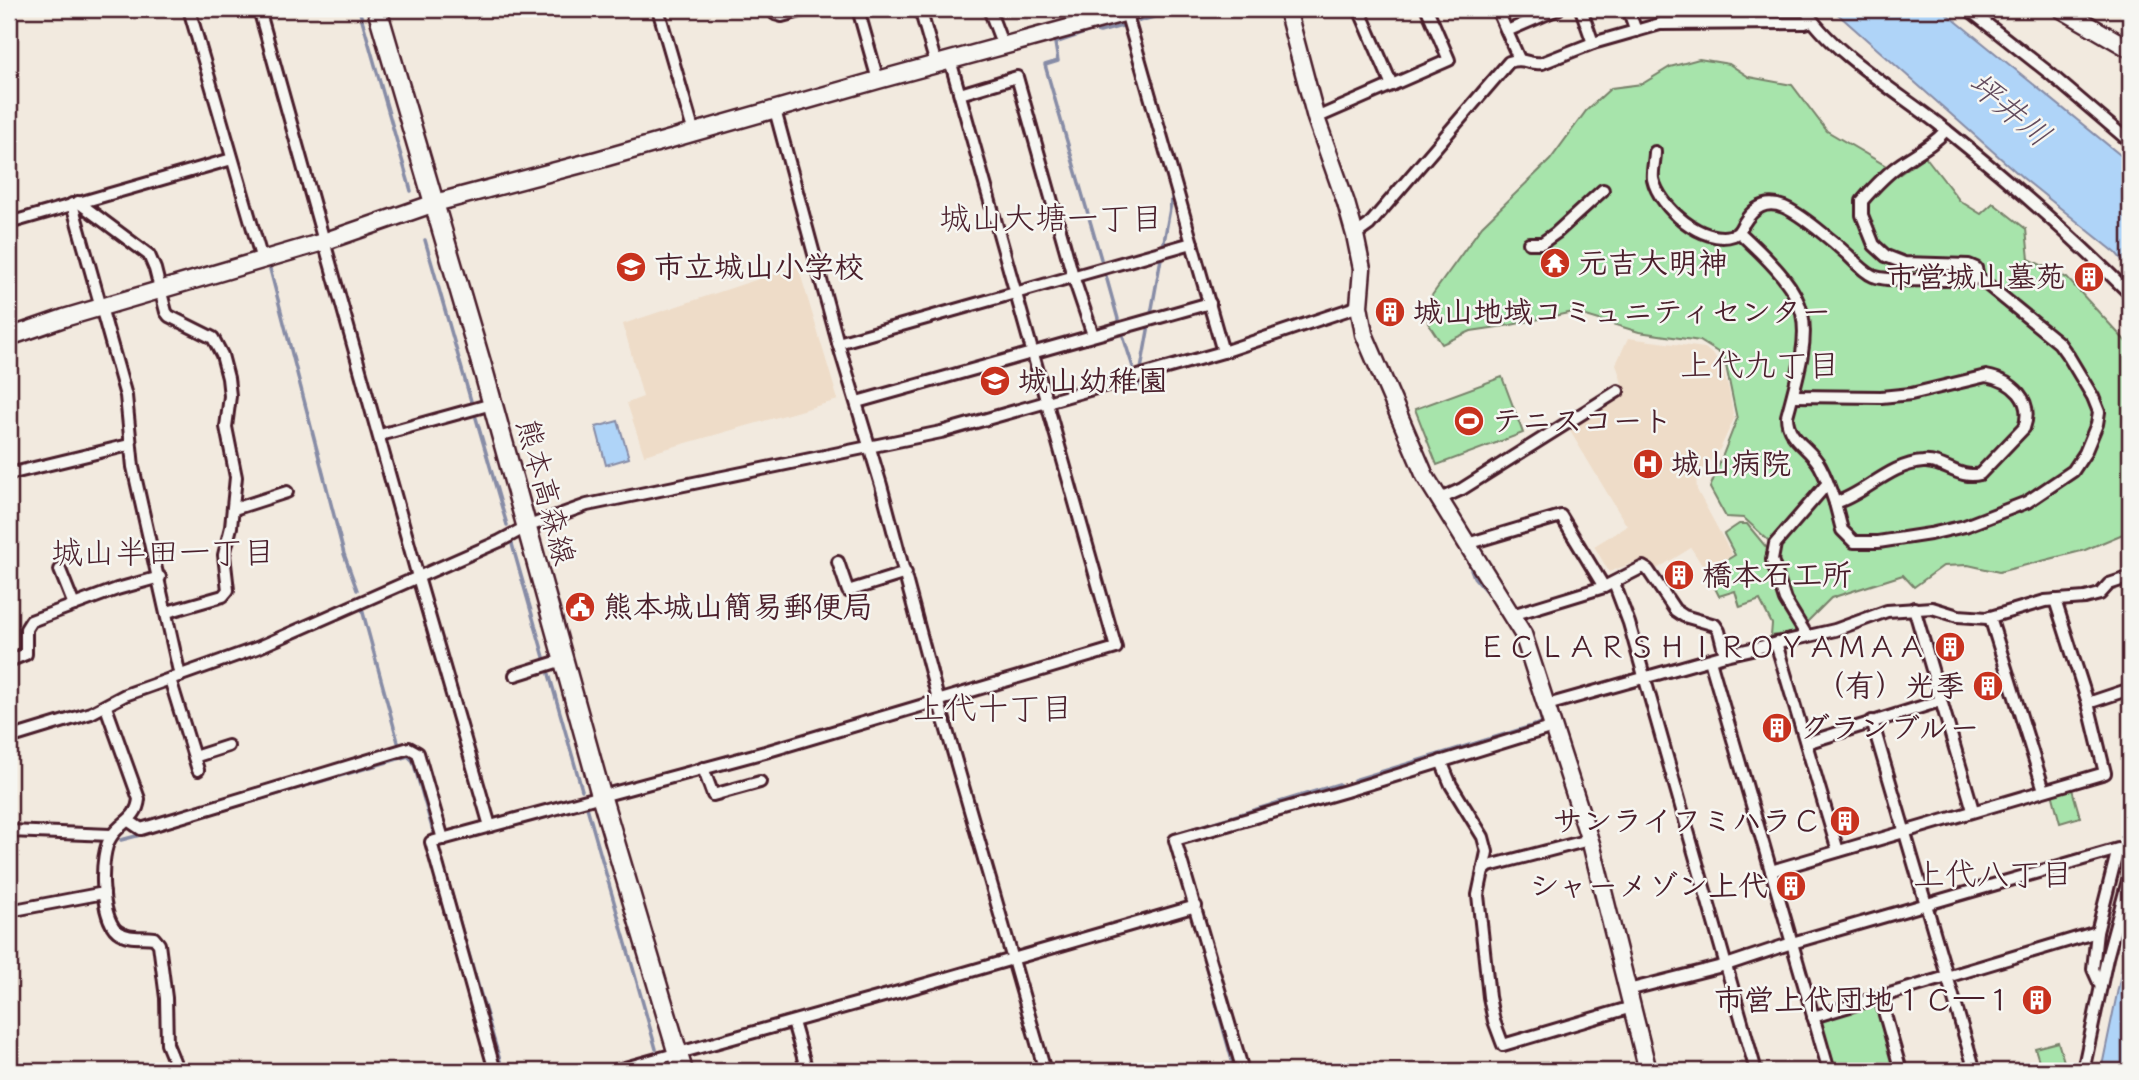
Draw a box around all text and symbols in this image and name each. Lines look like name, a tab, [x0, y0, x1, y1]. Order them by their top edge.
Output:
water label: 坪井川	[1956, 63, 2060, 161]
district label: 城山大塘一丁目	[939, 198, 1163, 245]
place label: 元吉大明神	[1578, 244, 1728, 288]
temple icon: 元吉大明神	[1538, 246, 1572, 280]
place label: 市立城山小学校	[654, 248, 864, 292]
school or university icon: 市立城山小学校	[614, 250, 648, 284]
place label: 市営城山墓苑	[1886, 258, 2066, 302]
building icon: 市営城山墓苑	[2072, 260, 2106, 294]
place label: 城山地域コミュニティセンター	[1413, 293, 1831, 337]
building icon: 城山地域コミュニティセンター	[1373, 295, 1407, 329]
district label: 上代九丁目	[1680, 345, 1840, 392]
place label: 城山幼稚園	[1018, 362, 1168, 406]
school or university icon: 城山幼稚園	[978, 364, 1012, 398]
place label: テニスコート	[1492, 402, 1673, 446]
sports icon: テニスコート	[1452, 404, 1486, 438]
street label: 熊本高森線	[502, 415, 584, 571]
place label: 城山病院	[1671, 445, 1791, 489]
hospital icon: 城山病院	[1631, 447, 1665, 481]
district label: 城山半田一丁目	[51, 532, 275, 579]
place label: 橋本石工所	[1702, 556, 1852, 600]
building icon: 橋本石工所	[1662, 558, 1696, 592]
place label: 熊本城山簡易郵便局	[603, 588, 873, 632]
public building icon: 熊本城山簡易郵便局	[563, 590, 597, 624]
place label: ＥＣＬＡＲＳＨＩＲＯＹＡＭＡＡ	[1477, 628, 1927, 672]
building icon: ＥＣＬＡＲＳＨＩＲＯＹＡＭＡＡ	[1933, 630, 1967, 664]
place label: （有）光季	[1815, 667, 1965, 711]
building icon: （有）光季	[1971, 669, 2005, 703]
district label: 上代十丁目	[913, 688, 1073, 735]
place label: グランブルー	[1800, 709, 1979, 753]
building icon: グランブルー	[1760, 711, 1794, 745]
place label: サンライフミハラＣ	[1553, 802, 1822, 846]
building icon: サンライフミハラＣ	[1828, 804, 1862, 838]
district label: 上代八丁目	[1913, 854, 2073, 901]
place label: シャーメゾン上代	[1529, 867, 1768, 911]
building icon: シャーメゾン上代	[1774, 869, 1808, 903]
place label: 市営上代団地１Ｃ―１	[1714, 981, 2014, 1025]
building icon: 市営上代団地１Ｃ―１	[2020, 983, 2054, 1017]

